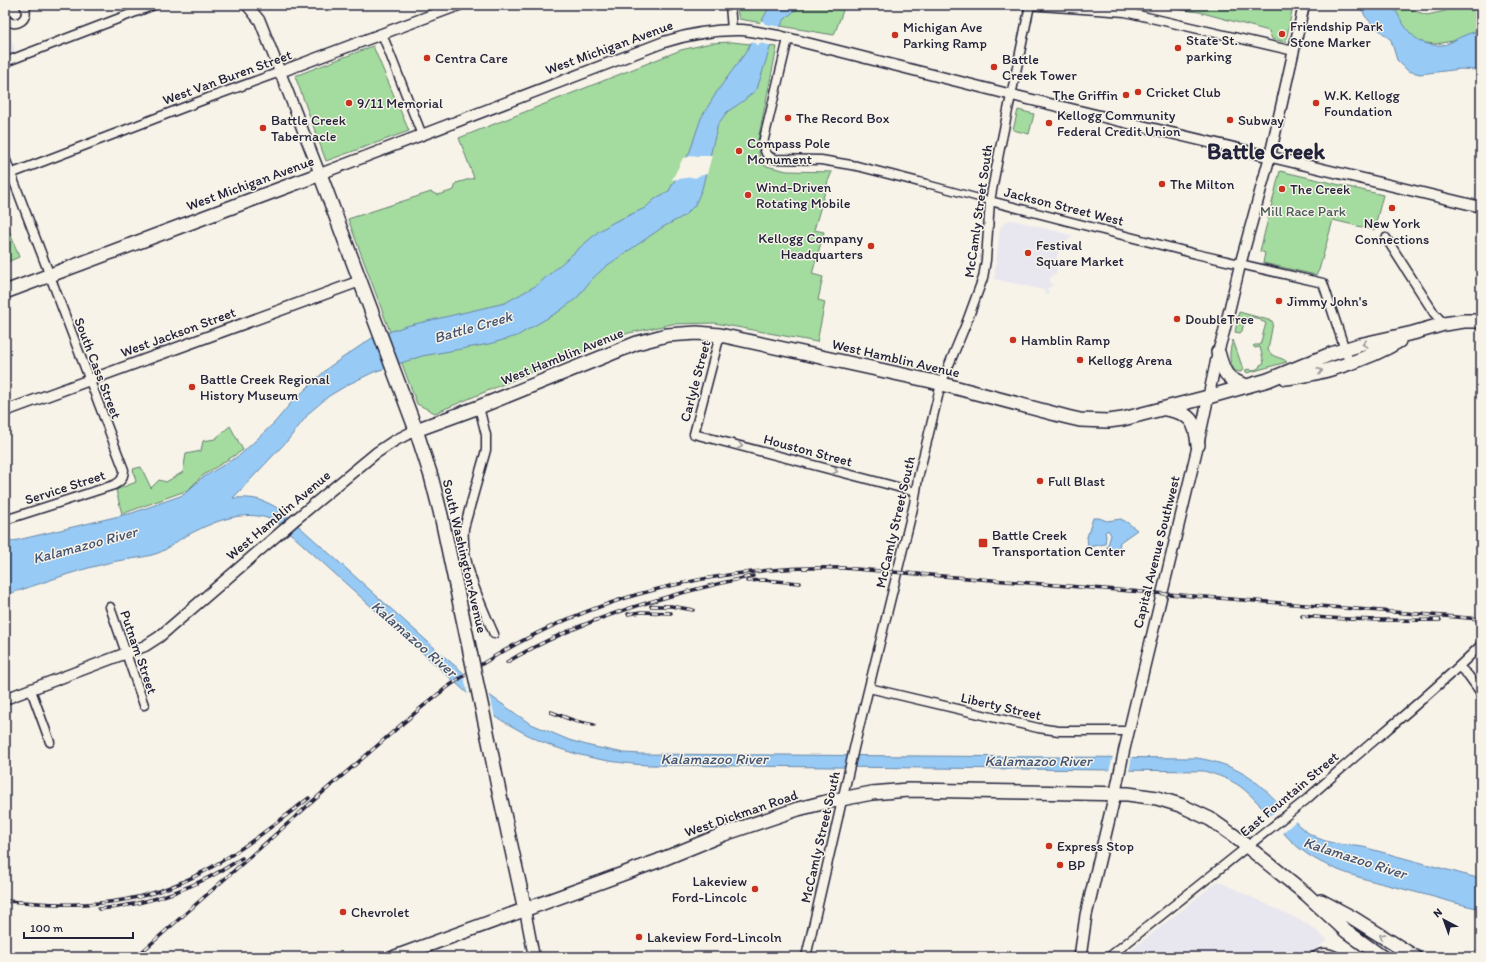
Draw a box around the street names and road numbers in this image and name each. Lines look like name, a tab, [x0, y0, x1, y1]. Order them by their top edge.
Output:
street label: West Michigan Avenue	[543, 16, 676, 78]
street label: West Van Buren Street	[160, 46, 294, 109]
street label: McCamly Street South	[961, 143, 996, 279]
street label: West Michigan Avenue	[184, 152, 317, 214]
street label: Jackson Street West	[1002, 183, 1125, 230]
street label: West Jackson Street	[118, 304, 238, 361]
street label: South Cass Street	[70, 315, 125, 421]
street label: West Hamblin Avenue	[498, 324, 626, 389]
street label: West Hamblin Avenue	[830, 335, 962, 382]
street label: Carlyle Street	[676, 339, 715, 424]
street label: Houston Street	[762, 430, 854, 470]
street label: McCamly Street South	[872, 454, 919, 590]
street label: Service Street	[23, 466, 108, 508]
street label: West Hamblin Avenue	[223, 467, 334, 564]
street label: Capital Avenue Southwest	[1129, 474, 1184, 630]
street label: South Washington Avenue	[439, 478, 491, 635]
street label: Putnam Street	[116, 608, 161, 696]
street label: Liberty Street	[959, 689, 1043, 724]
street label: East Fountain Street	[1236, 748, 1342, 841]
street label: McCamly Street South	[797, 769, 844, 905]
street label: West Dickman Road	[682, 786, 800, 841]

